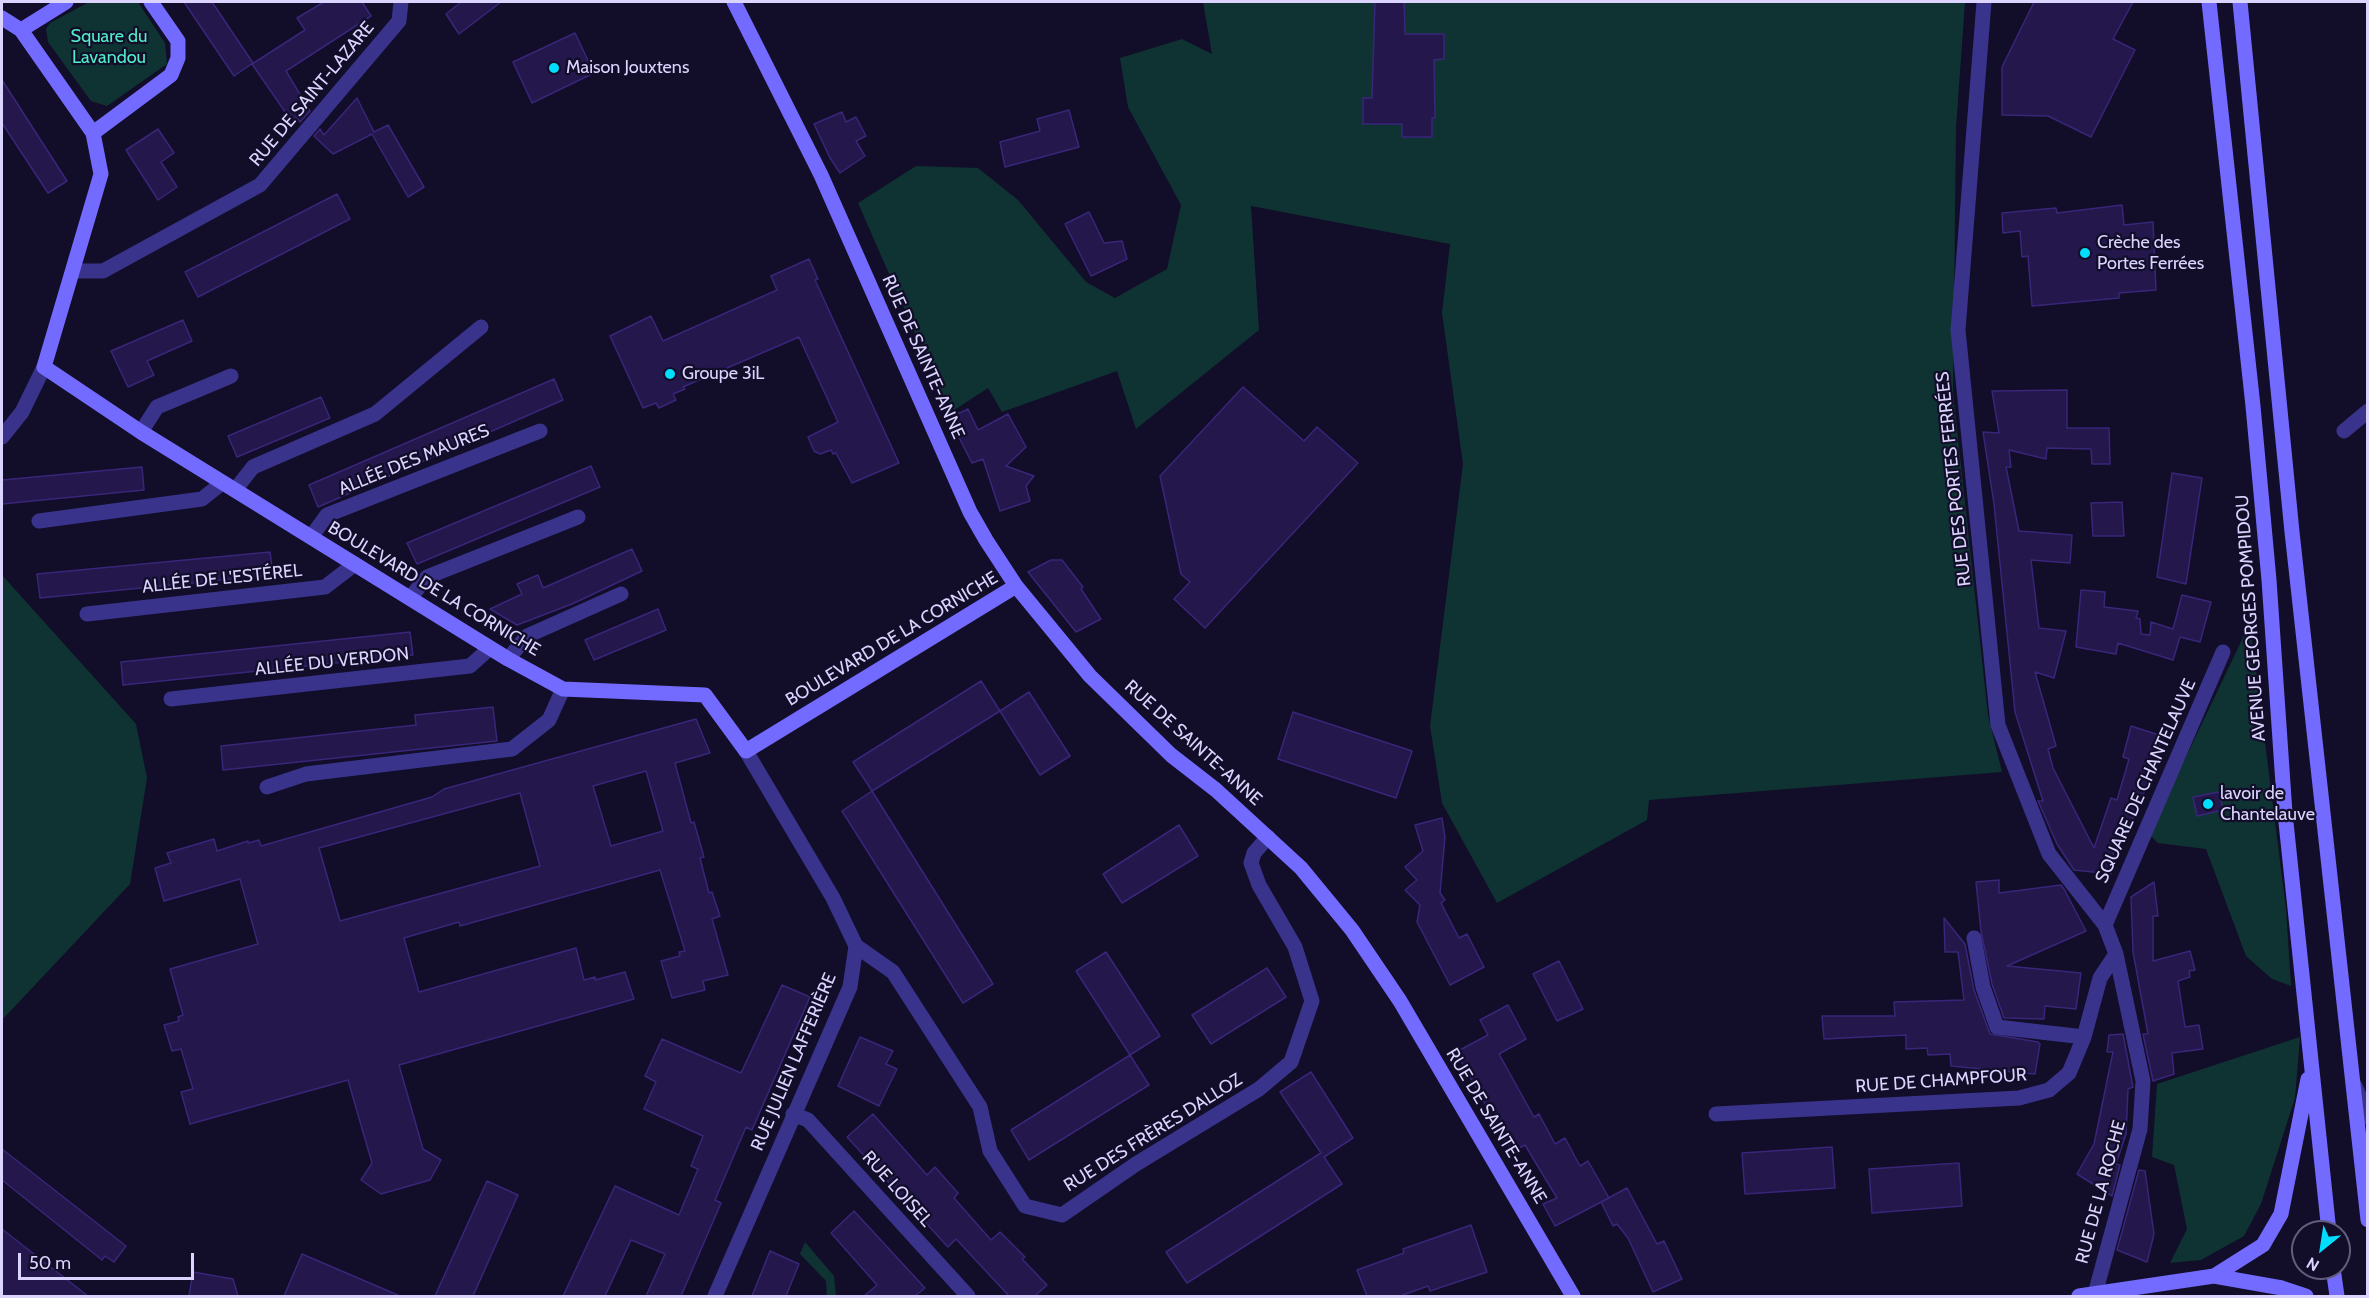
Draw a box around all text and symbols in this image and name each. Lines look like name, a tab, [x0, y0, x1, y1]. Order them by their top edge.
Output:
street label: RUE DE SAINT-LAZARE	[245, 17, 379, 171]
park label: Square du Lavandou	[71, 26, 147, 68]
place label: Maison Jouxtens	[566, 57, 689, 79]
marker: Maison Jouxtens	[547, 61, 561, 75]
place label: Crèche des Portes Ferrées	[2097, 232, 2204, 274]
marker: Crèche des Portes Ferrées	[2078, 246, 2092, 260]
street label: RUE DE SAINTE-ANNE	[877, 272, 969, 442]
place label: Groupe 3iL	[682, 363, 764, 385]
marker: Groupe 3iL	[663, 367, 677, 381]
street label: RUE DES PORTES FERRÉES	[1932, 370, 1976, 588]
street label: ALLÉE DES MAURES	[336, 420, 492, 500]
street label: AVENUE GEORGES POMPIDOU	[2232, 494, 2270, 742]
street label: BOULEVARD DE LA CORNICHE	[324, 517, 544, 661]
street label: ALLÉE DE L'ESTÉREL	[141, 560, 303, 598]
street label: BOULEVARD DE LA CORNICHE	[782, 567, 1002, 711]
street label: ALLÉE DU VERDON	[254, 643, 410, 681]
street label: RUE DE SAINTE-ANNE	[1120, 676, 1266, 810]
street label: SQUARE DE CHANTELAUVE	[2091, 676, 2201, 886]
place label: lavoir de Chantelauve	[2220, 783, 2315, 826]
marker: lavoir de Chantelauve	[2201, 797, 2215, 811]
street label: RUE JULIEN LAFFERIÈRE	[747, 970, 841, 1154]
street label: RUE DE SAINTE-ANNE	[1441, 1044, 1551, 1208]
street label: RUE DE CHAMPFOUR	[1855, 1064, 2027, 1098]
street label: RUE DES FRÈRES DALLOZ	[1060, 1069, 1246, 1197]
street label: RUE DE LA ROCHE	[2071, 1118, 2131, 1266]
street label: RUE LOISEL	[857, 1147, 937, 1231]
north arrow	[2291, 1220, 2351, 1280]
scale bar	[21, 1241, 196, 1279]
text: 50 m	[29, 1252, 71, 1274]
text: N	[2303, 1253, 2322, 1275]

